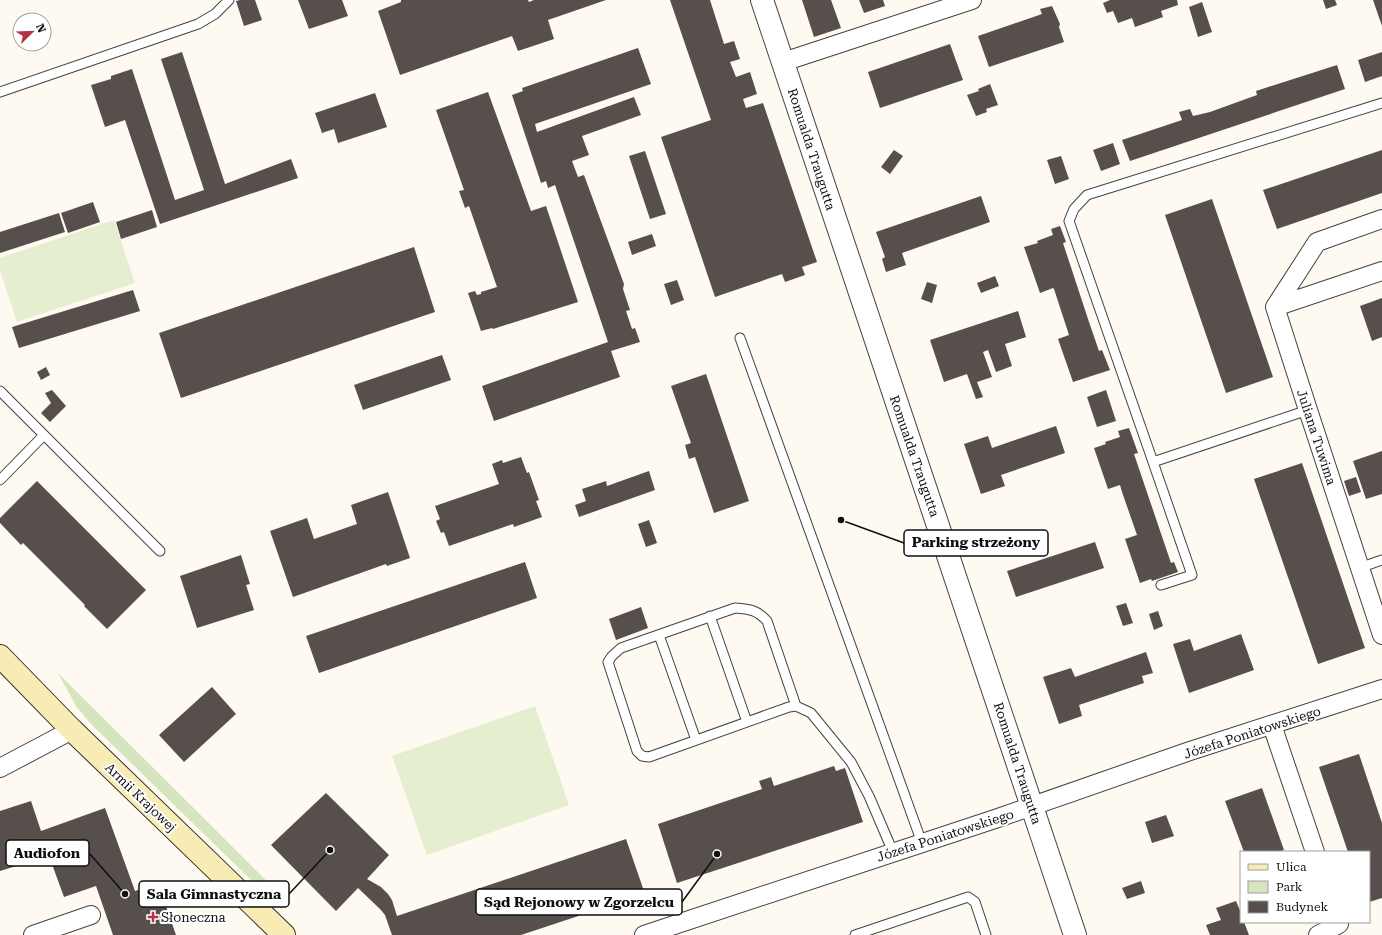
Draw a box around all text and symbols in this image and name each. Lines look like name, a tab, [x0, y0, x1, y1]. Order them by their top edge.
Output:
north arrow	[12, 12, 52, 52]
text: N	[33, 22, 49, 35]
street label: Romualda Traugutta	[785, 86, 838, 212]
street label: Juliana Tuwima	[1294, 387, 1339, 487]
street label: Romualda Traugutta	[887, 393, 942, 519]
callout: Parking strzeżony	[904, 530, 1048, 556]
text: Parking strzeżony	[912, 534, 1041, 550]
street label: Romualda Traugutta	[991, 700, 1044, 826]
street label: Józefa Poniatowskiego	[1182, 703, 1322, 762]
street label: Armii Krajowej	[102, 760, 179, 835]
street label: Józefa Poniatowskiego	[875, 806, 1015, 865]
callout: Audiofon	[6, 840, 89, 866]
text: Audiofon	[14, 845, 81, 861]
legend	[1240, 851, 1370, 923]
text: Ulica	[1276, 860, 1307, 874]
text: Park	[1276, 880, 1303, 894]
callout: Sala Gimnastyczna	[139, 881, 289, 907]
text: Sala Gimnastyczna	[147, 886, 282, 902]
callout: Sąd Rejonowy w Zgorzelcu	[476, 889, 682, 915]
text: Sąd Rejonowy w Zgorzelcu	[484, 894, 674, 910]
text: Budynek	[1276, 900, 1328, 914]
place label: Słoneczna	[161, 910, 226, 925]
marker: Słoneczna	[148, 912, 158, 922]

